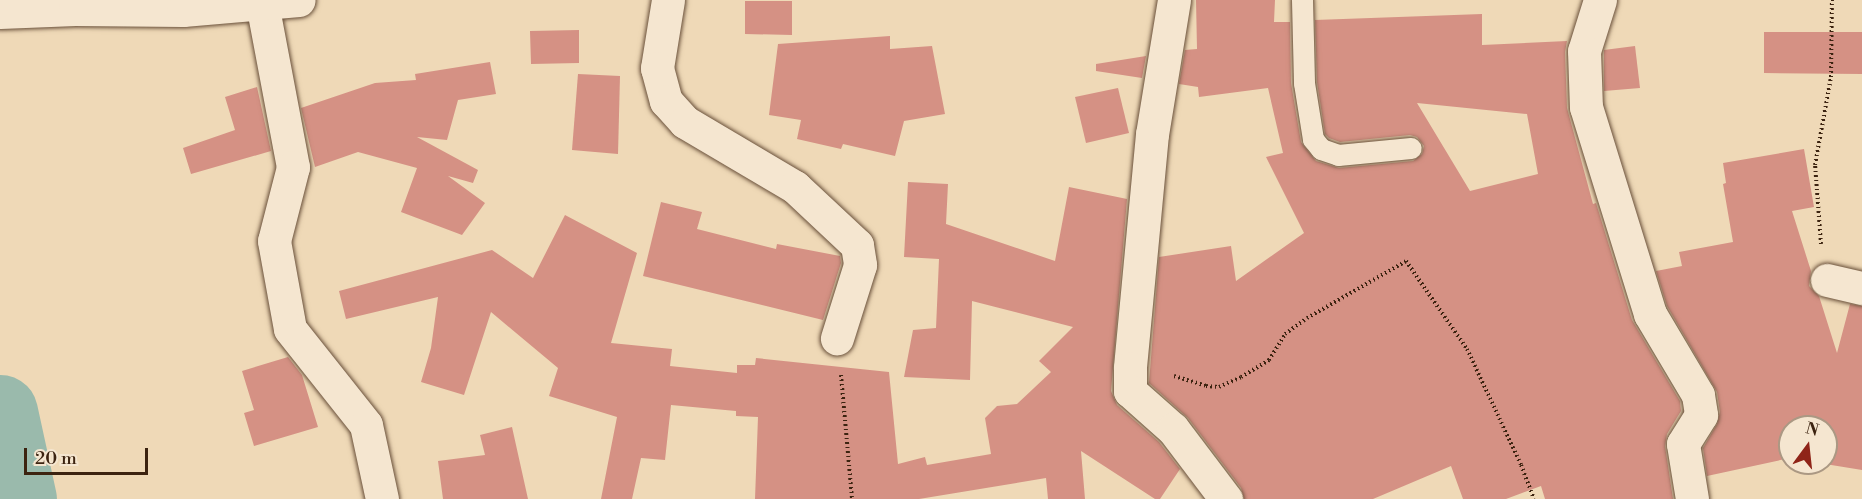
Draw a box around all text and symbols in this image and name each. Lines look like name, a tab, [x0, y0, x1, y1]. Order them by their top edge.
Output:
north arrow	[1778, 415, 1838, 475]
text: N	[1803, 418, 1821, 441]
scale bar	[27, 436, 152, 474]
text: 20 m	[35, 447, 77, 470]

